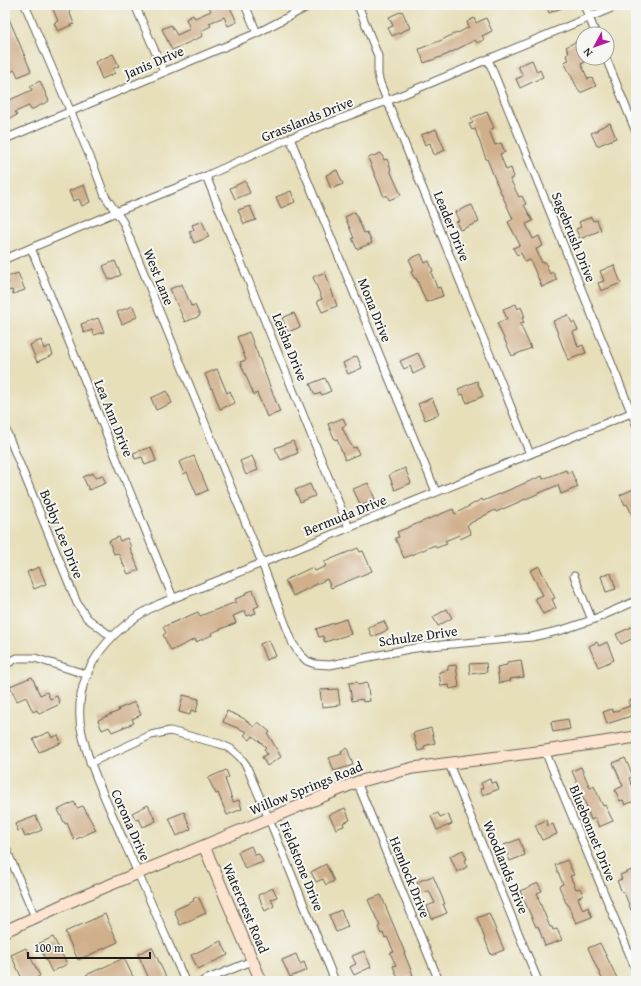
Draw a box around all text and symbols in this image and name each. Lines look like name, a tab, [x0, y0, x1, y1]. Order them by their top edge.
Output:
north arrow	[575, 26, 615, 66]
street label: Janis Drive	[119, 40, 187, 84]
text: N	[579, 44, 596, 61]
street label: Grasslands Drive	[258, 91, 356, 147]
street label: Leader Drive	[429, 188, 475, 265]
street label: Sagebrush Drive	[547, 189, 601, 285]
street label: West Lane	[139, 246, 180, 309]
street label: Mona Drive	[353, 275, 397, 345]
street label: Leisha Drive	[267, 310, 313, 384]
street label: Lea Ann Drive	[89, 376, 139, 460]
street label: Bobby Lee Drive	[35, 487, 89, 582]
street label: Bermuda Drive	[301, 489, 390, 541]
street label: Schulze Drive	[377, 621, 459, 651]
street label: Willow Springs Road	[246, 756, 366, 820]
street label: Bluebonnet Drive	[565, 782, 622, 884]
street label: Corona Drive	[106, 786, 156, 864]
street label: Woodlands Drive	[478, 817, 534, 917]
street label: Fieldstone Drive	[275, 818, 329, 914]
street label: Hemlock Drive	[385, 833, 436, 921]
street label: Watercrest Road	[218, 860, 274, 957]
scale bar	[28, 934, 150, 960]
text: 100 m	[34, 939, 64, 956]

